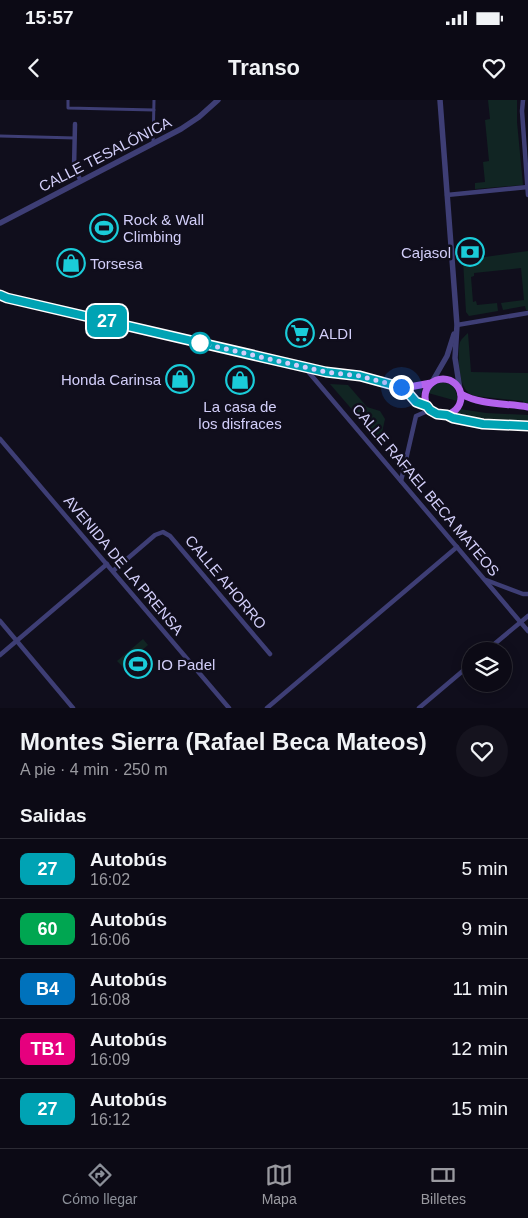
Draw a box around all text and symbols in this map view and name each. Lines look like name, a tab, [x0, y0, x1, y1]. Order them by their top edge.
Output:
text: 15:57	[25, 7, 74, 28]
icon: back	[20, 54, 48, 82]
icon: heart	[480, 54, 508, 82]
text: Transo	[228, 55, 300, 80]
street label: CALLE TESALÓNICA	[36, 113, 174, 195]
place label: Rock & Wall Climbing	[123, 211, 204, 245]
sports icon: Rock & Wall Climbing	[89, 213, 119, 243]
bank icon: Cajasol	[455, 237, 485, 267]
place label: Cajasol	[401, 244, 451, 261]
shop icon: Torsesa	[56, 248, 86, 278]
place label: Torsesa	[90, 255, 143, 272]
line badge: 27	[84, 305, 130, 337]
text: 27	[97, 311, 117, 331]
supermarket icon: ALDI	[285, 318, 315, 348]
place label: ALDI	[319, 325, 352, 342]
unlabelled marker	[189, 332, 211, 354]
shop icon: Honda Carinsa	[165, 364, 195, 394]
shop icon: La casa de los disfraces	[225, 365, 255, 395]
place label: Honda Carinsa	[61, 371, 162, 388]
your location	[389, 375, 414, 400]
place label: La casa de los disfraces	[198, 398, 282, 432]
street label: CALLE RAFAEL BECA MATEOS	[349, 401, 503, 579]
street label: AVENIDA DE LA PRENSA	[61, 492, 187, 638]
street label: CALLE AHORRO	[182, 532, 270, 632]
map controls	[462, 642, 512, 692]
button: layers	[462, 642, 512, 692]
sports icon: IO Padel	[123, 649, 153, 679]
place label: IO Padel	[157, 656, 215, 673]
button: heart	[456, 725, 508, 777]
text: Montes Sierra (Rafael Beca Mateos)	[20, 728, 427, 755]
text: A pie · 4 min · 250 m	[20, 761, 168, 778]
text: Salidas	[20, 805, 87, 826]
text: Autobús	[90, 849, 167, 870]
text: 5 min	[462, 858, 508, 879]
text: 27	[37, 859, 58, 879]
text: 16:02	[90, 871, 130, 888]
text: Autobús	[90, 909, 167, 930]
text: 9 min	[462, 918, 508, 939]
text: 60	[37, 919, 58, 939]
text: 16:06	[90, 931, 130, 948]
text: Autobús	[90, 969, 167, 990]
text: 11 min	[452, 978, 508, 999]
text: B4	[36, 979, 59, 999]
text: 16:08	[90, 991, 130, 1008]
text: Autobús	[90, 1029, 167, 1050]
text: 12 min	[451, 1038, 508, 1059]
text: TB1	[30, 1039, 65, 1059]
text: 16:09	[90, 1051, 130, 1068]
text: Autobús	[90, 1089, 167, 1110]
text: 15 min	[451, 1098, 508, 1119]
text: 27	[37, 1099, 58, 1119]
text: 16:12	[90, 1111, 130, 1128]
tab: Cómo llegar	[62, 1161, 138, 1207]
tab: Mapa	[262, 1161, 297, 1207]
tab: Billetes	[421, 1161, 466, 1207]

